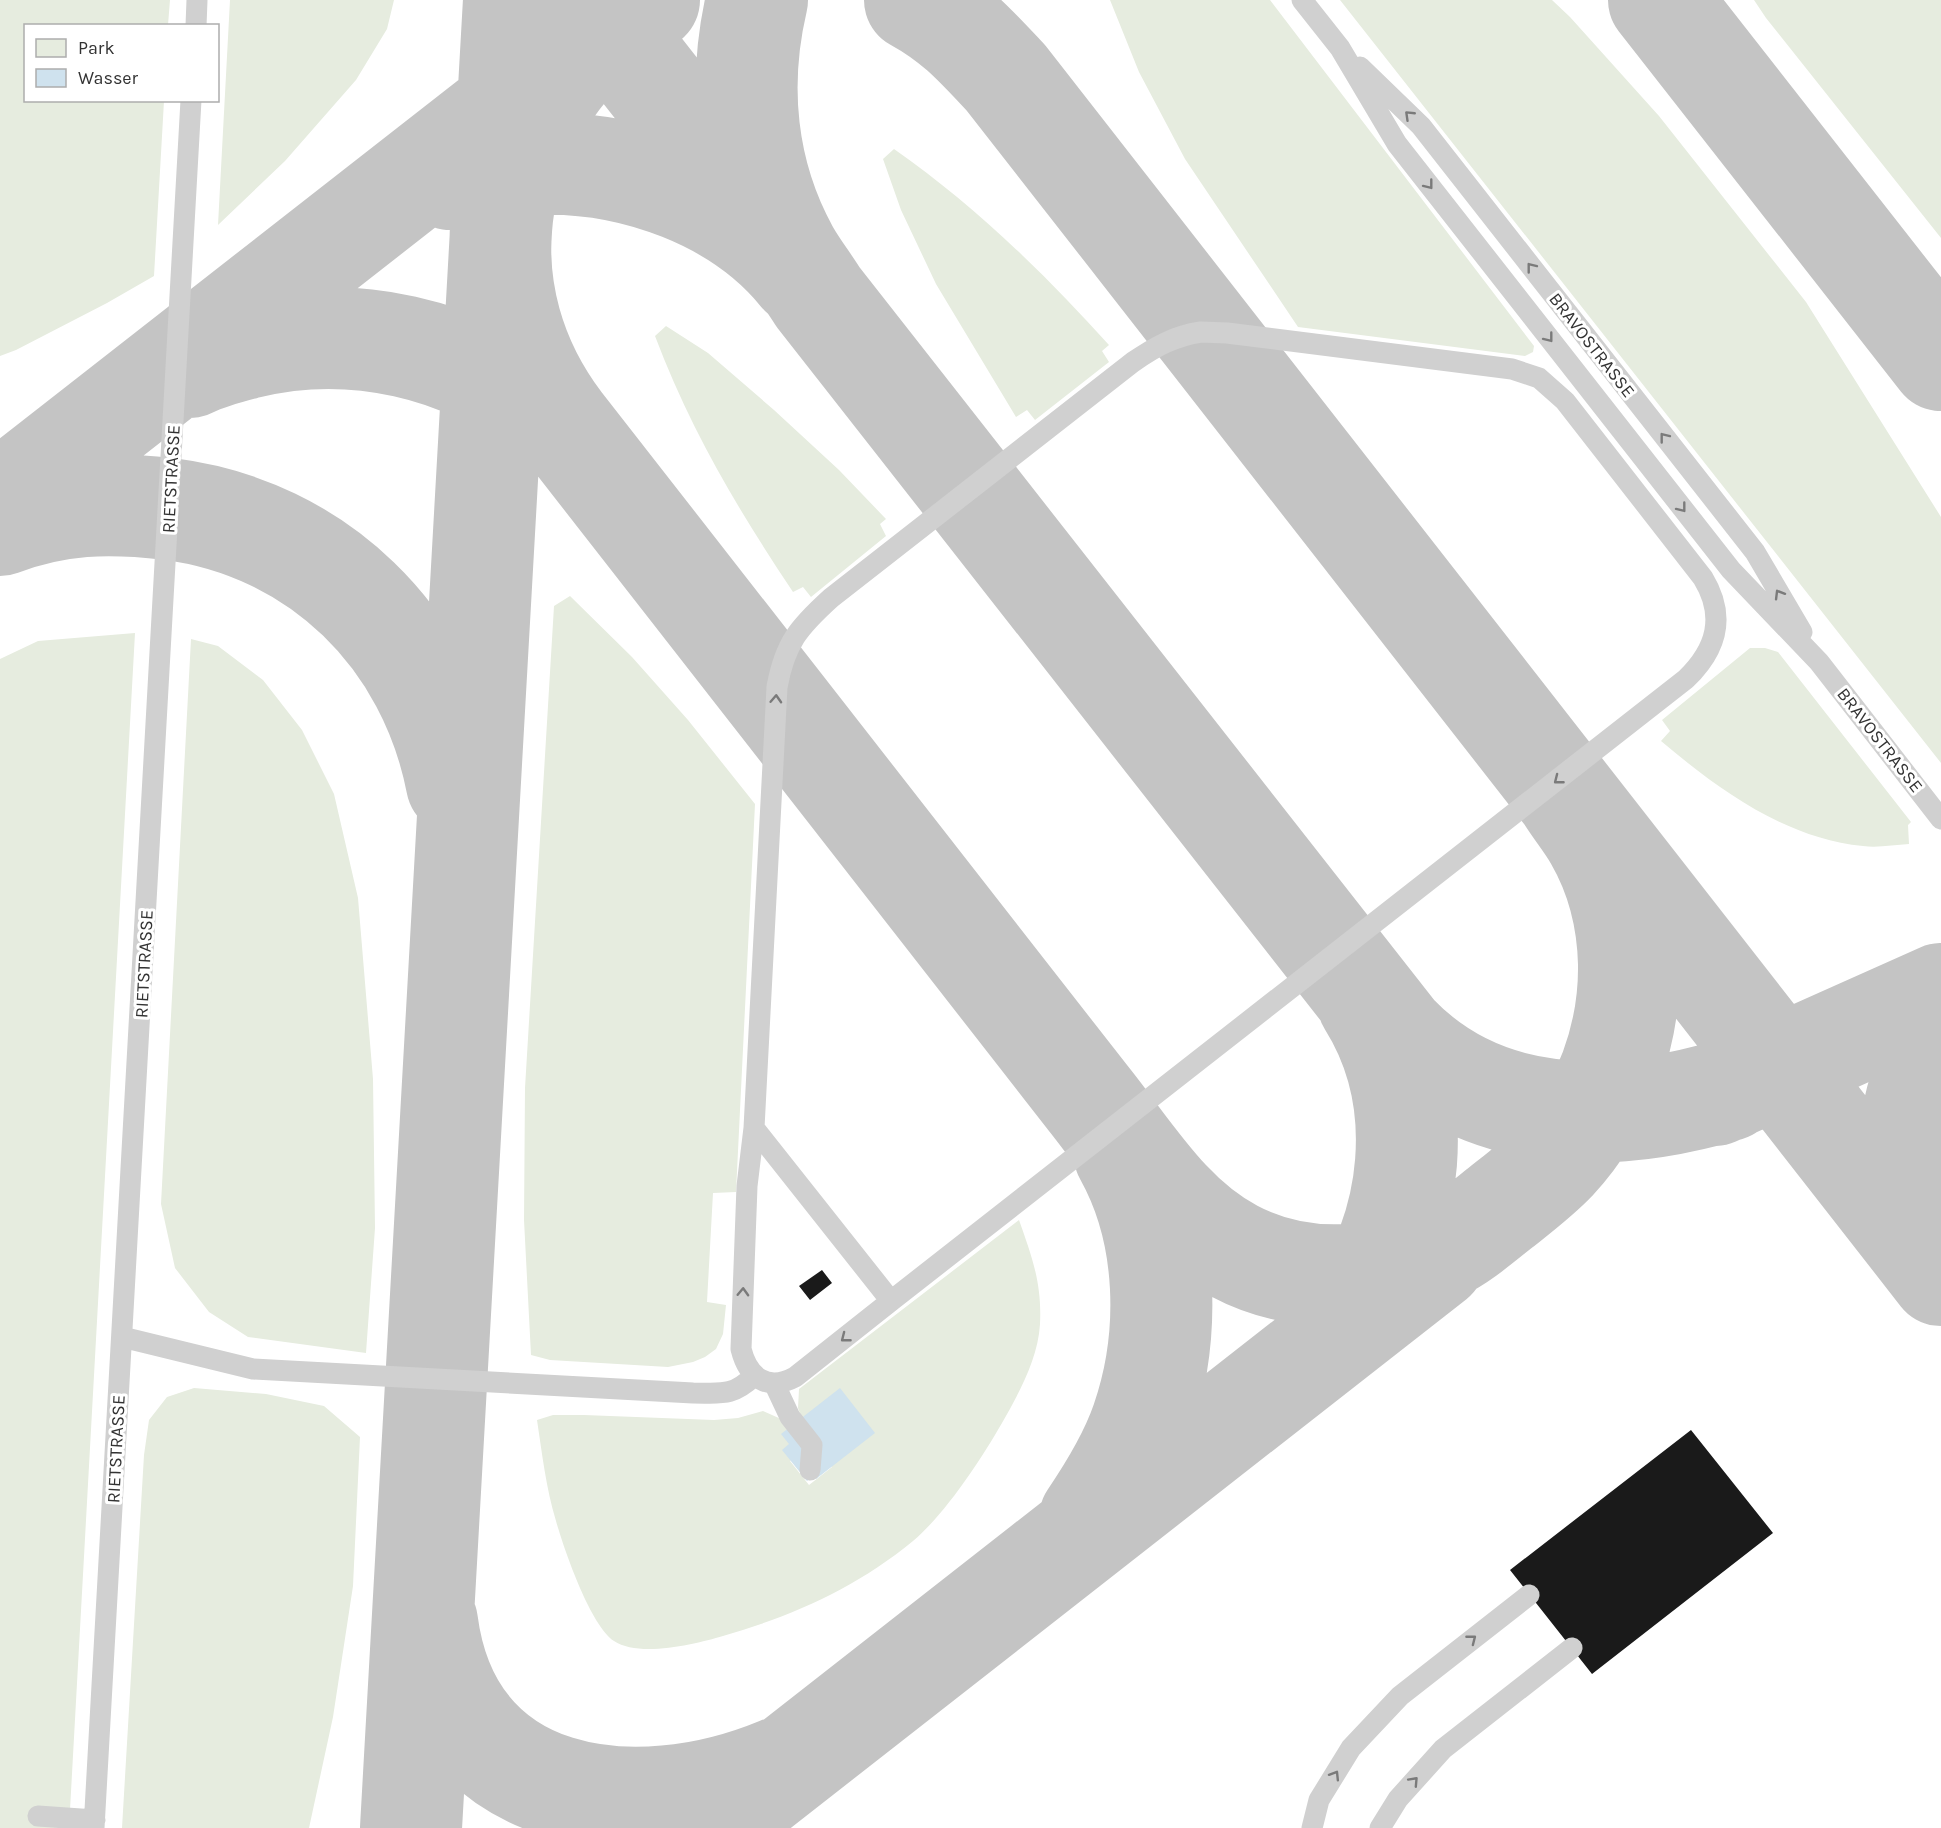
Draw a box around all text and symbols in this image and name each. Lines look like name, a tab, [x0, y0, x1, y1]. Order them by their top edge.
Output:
legend	[24, 24, 219, 102]
text: Park	[78, 37, 115, 59]
text: Wasser	[78, 67, 139, 89]
one-way arrow	[1405, 111, 1416, 122]
one-way arrow	[1421, 178, 1432, 189]
one-way arrow	[1527, 262, 1538, 273]
street label: BRAVOSTRASSE	[1544, 288, 1640, 402]
one-way arrow	[1542, 332, 1553, 343]
street label: RIETSTRASSE	[157, 424, 185, 534]
one-way arrow	[1660, 432, 1671, 443]
one-way arrow	[1675, 502, 1686, 513]
one-way arrow	[1775, 590, 1786, 600]
street label: BRAVOSTRASSE	[1832, 683, 1928, 797]
one-way arrow	[770, 695, 783, 704]
one-way arrow	[1553, 772, 1564, 783]
street label: RIETSTRASSE	[130, 909, 158, 1019]
one-way arrow	[736, 1288, 749, 1297]
one-way arrow	[841, 1330, 852, 1341]
street label: RIETSTRASSE	[102, 1394, 130, 1504]
one-way arrow	[1466, 1636, 1477, 1647]
one-way arrow	[1327, 1771, 1339, 1781]
one-way arrow	[1407, 1777, 1418, 1788]

